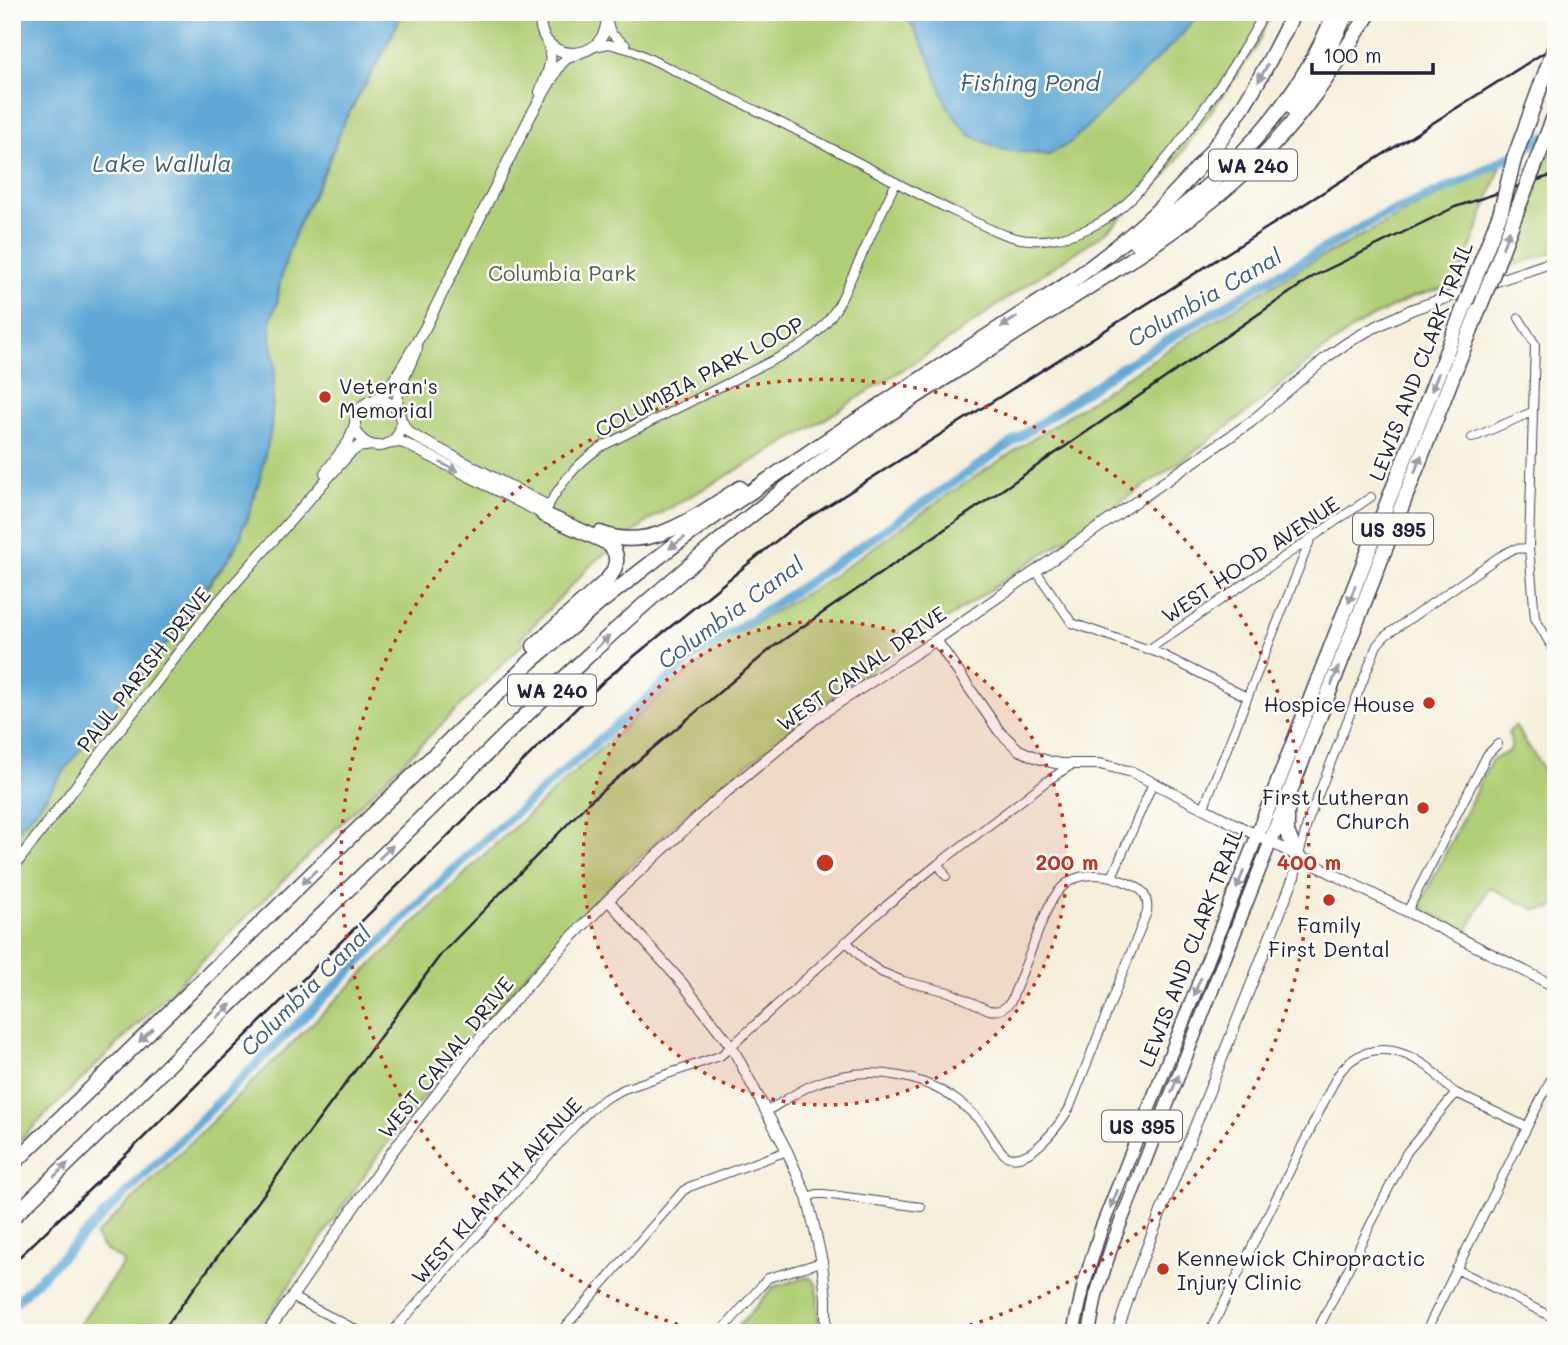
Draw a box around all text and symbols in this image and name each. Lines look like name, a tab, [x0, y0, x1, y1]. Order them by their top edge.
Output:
scale bar	[1312, 32, 1433, 76]
text: 100 m	[1323, 41, 1382, 68]
one-way arrow	[1257, 63, 1269, 83]
water label: Fishing Pond	[960, 67, 1101, 97]
water label: Lake Wallula	[93, 148, 232, 178]
road number: WA 240	[1209, 150, 1297, 181]
one-way arrow	[1501, 229, 1512, 250]
street label: LEWIS AND CLARK TRAIL	[1362, 238, 1478, 484]
water label: Columbia Canal	[1121, 240, 1287, 353]
park label: Columbia Park	[488, 259, 636, 286]
street label: COLUMBIA PARK LOOP	[590, 309, 808, 443]
one-way arrow	[999, 315, 1018, 328]
one-way arrow	[1429, 371, 1440, 392]
place label: Veteran's Memorial	[339, 372, 438, 423]
marker: Veteran's Memorial	[317, 389, 333, 405]
one-way arrow	[1413, 453, 1424, 474]
one-way arrow	[439, 461, 459, 472]
street label: WEST HOOD AVENUE	[1156, 489, 1344, 629]
road number: US 395	[1353, 514, 1433, 544]
one-way arrow	[667, 536, 686, 550]
water label: Columbia Canal	[651, 549, 809, 675]
street label: PAUL PARISH DRIVE	[70, 581, 216, 757]
one-way arrow	[1346, 583, 1357, 604]
street label: WEST CANAL DRIVE	[771, 599, 951, 737]
one-way arrow	[593, 635, 610, 651]
one-way arrow	[1330, 665, 1341, 686]
road number: WA 240	[508, 674, 596, 706]
place label: Hospice House	[1264, 690, 1415, 717]
marker: Hospice House	[1421, 695, 1437, 711]
place label: First Lutheran Church	[1262, 783, 1409, 834]
marker: First Lutheran Church	[1415, 800, 1431, 816]
street label: LEWIS AND CLARK TRAIL	[1132, 824, 1248, 1070]
one-way arrow	[378, 844, 394, 860]
text: 200 m	[1036, 848, 1098, 875]
text: 400 m	[1277, 848, 1341, 875]
centre of rings	[813, 851, 837, 875]
one-way arrow	[301, 868, 318, 884]
one-way arrow	[1234, 869, 1245, 890]
marker: Family First Dental	[1321, 892, 1337, 908]
place label: Family First Dental	[1268, 911, 1390, 962]
water label: Columbia Canal	[233, 918, 377, 1062]
street label: WEST CANAL DRIVE	[371, 971, 519, 1143]
one-way arrow	[1192, 977, 1203, 998]
one-way arrow	[215, 1003, 232, 1020]
one-way arrow	[137, 1027, 154, 1044]
one-way arrow	[1169, 1073, 1180, 1094]
street label: WEST KLAMATH AVENUE	[405, 1091, 587, 1289]
road number: US 395	[1102, 1110, 1182, 1142]
one-way arrow	[52, 1163, 69, 1179]
one-way arrow	[1108, 1188, 1119, 1209]
place label: Kennewick Chiropractic Injury Clinic	[1177, 1244, 1425, 1295]
marker: Kennewick Chiropractic Injury Clinic	[1155, 1261, 1171, 1277]

